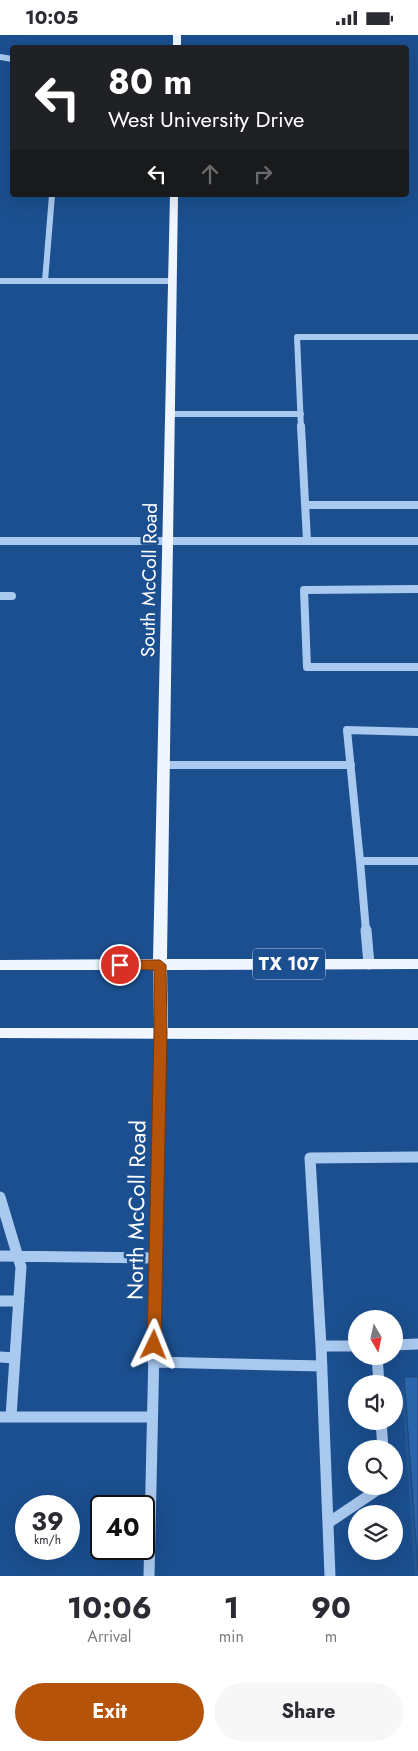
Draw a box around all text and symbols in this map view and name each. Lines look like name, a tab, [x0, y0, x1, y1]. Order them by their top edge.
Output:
text: 10:05	[25, 4, 78, 31]
text: 80 m	[108, 57, 192, 107]
icon: left	[25, 65, 90, 130]
text: West University Drive	[108, 103, 304, 135]
icon: left	[143, 160, 171, 188]
icon: ahead	[196, 160, 224, 188]
icon: right	[249, 160, 277, 188]
street label: South McColl Road	[134, 503, 164, 657]
pin	[99, 944, 141, 986]
road number: TX 107	[253, 949, 325, 979]
icon: arrive	[106, 951, 134, 979]
street label: North McColl Road	[118, 1120, 154, 1300]
north arrow	[348, 1310, 402, 1365]
map controls	[348, 1310, 403, 1560]
position arrow	[127, 1318, 179, 1370]
button: sound	[348, 1375, 403, 1430]
button: search	[348, 1440, 403, 1495]
speed limit sign: 40	[90, 1495, 155, 1560]
text: 39	[31, 1503, 64, 1539]
button: layers	[348, 1505, 403, 1560]
text: km/h	[34, 1531, 61, 1549]
text: 10:06	[67, 1586, 152, 1629]
text: 1	[224, 1586, 239, 1629]
text: 90	[311, 1586, 351, 1629]
text: Arrival	[87, 1625, 131, 1648]
text: min	[219, 1625, 244, 1648]
text: m	[325, 1625, 337, 1648]
button: Exit	[15, 1683, 204, 1741]
button: Share	[214, 1683, 403, 1741]

